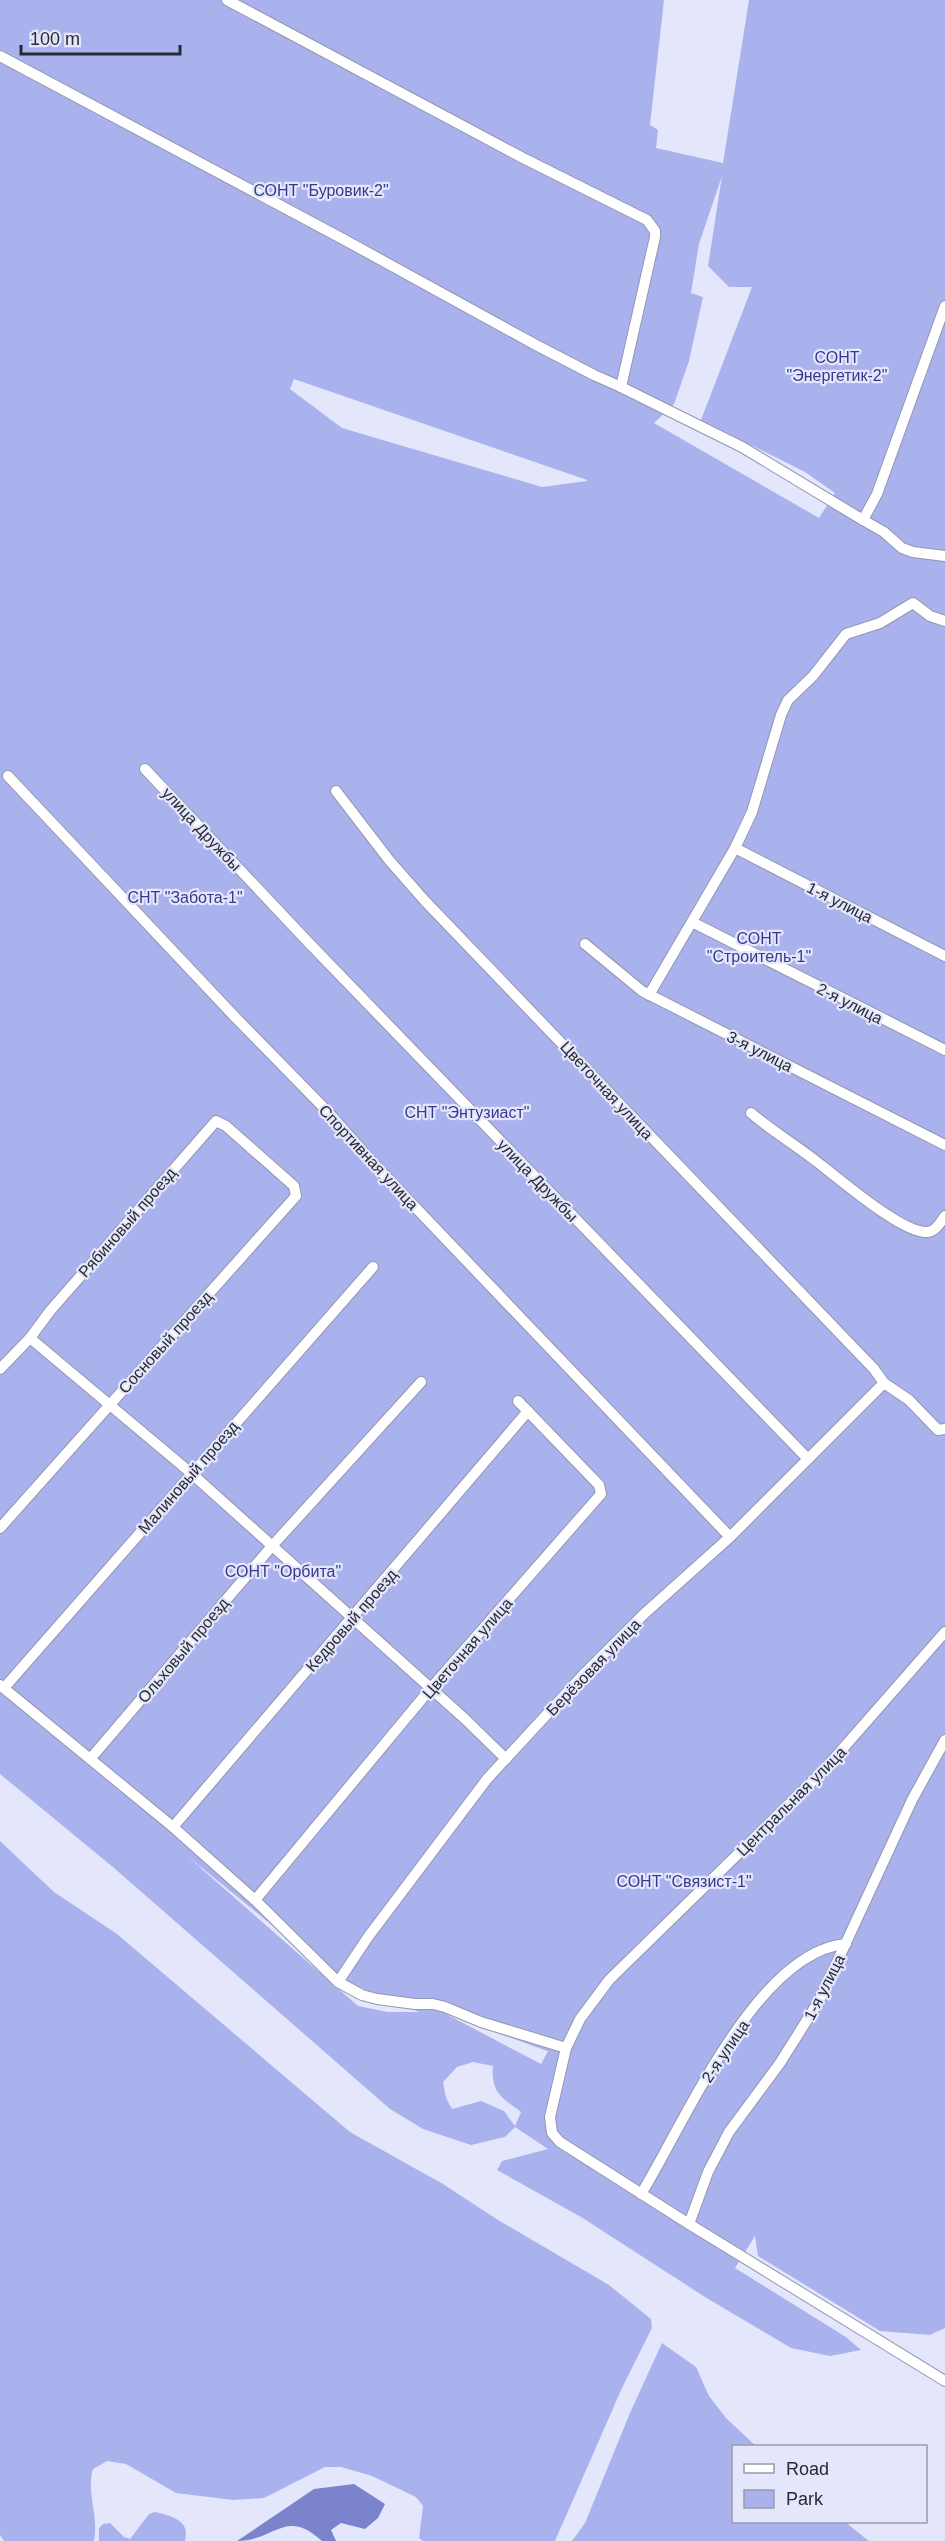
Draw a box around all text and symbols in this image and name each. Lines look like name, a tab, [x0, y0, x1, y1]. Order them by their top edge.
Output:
scale bar	[21, 18, 180, 56]
text: 100 m	[30, 29, 80, 49]
park label: СОНТ "Буровик-2"	[253, 182, 389, 199]
park label: СОНТ "Энергетик-2"	[787, 349, 887, 384]
street label: улица Дружбы	[159, 784, 245, 875]
street label: 1-я улица	[804, 879, 875, 926]
park label: СНТ "Забота-1"	[127, 889, 243, 906]
park label: СОНТ "Строитель-1"	[707, 930, 811, 965]
street label: 2-я улица	[814, 980, 885, 1027]
street label: 3-я улица	[724, 1028, 795, 1075]
street label: Цветочная улица	[557, 1038, 656, 1143]
street label: Спортивная улица	[316, 1101, 422, 1213]
park label: СНТ "Энтузиаст"	[404, 1104, 530, 1121]
street label: улица Дружбы	[494, 1136, 581, 1225]
street label: Рябиновый проезд	[75, 1164, 180, 1280]
street label: Сосновый проезд	[115, 1288, 216, 1397]
street label: Малиновый проезд	[135, 1417, 242, 1537]
park label: СОНТ "Орбита"	[225, 1563, 341, 1580]
street label: Кедровый проезд	[302, 1565, 401, 1675]
street label: Ольховый проезд	[135, 1594, 233, 1706]
street label: Цветочная улица	[419, 1595, 516, 1702]
street label: Берёзовая улица	[543, 1615, 644, 1719]
street label: Центральная улица	[733, 1743, 849, 1859]
park label: СОНТ "Связист-1"	[616, 1873, 752, 1890]
street label: 1-я улица	[801, 1952, 848, 2023]
street label: 2-я улица	[698, 2017, 752, 2086]
legend	[732, 2445, 927, 2523]
text: Road	[786, 2459, 829, 2479]
text: Park	[786, 2489, 824, 2509]

